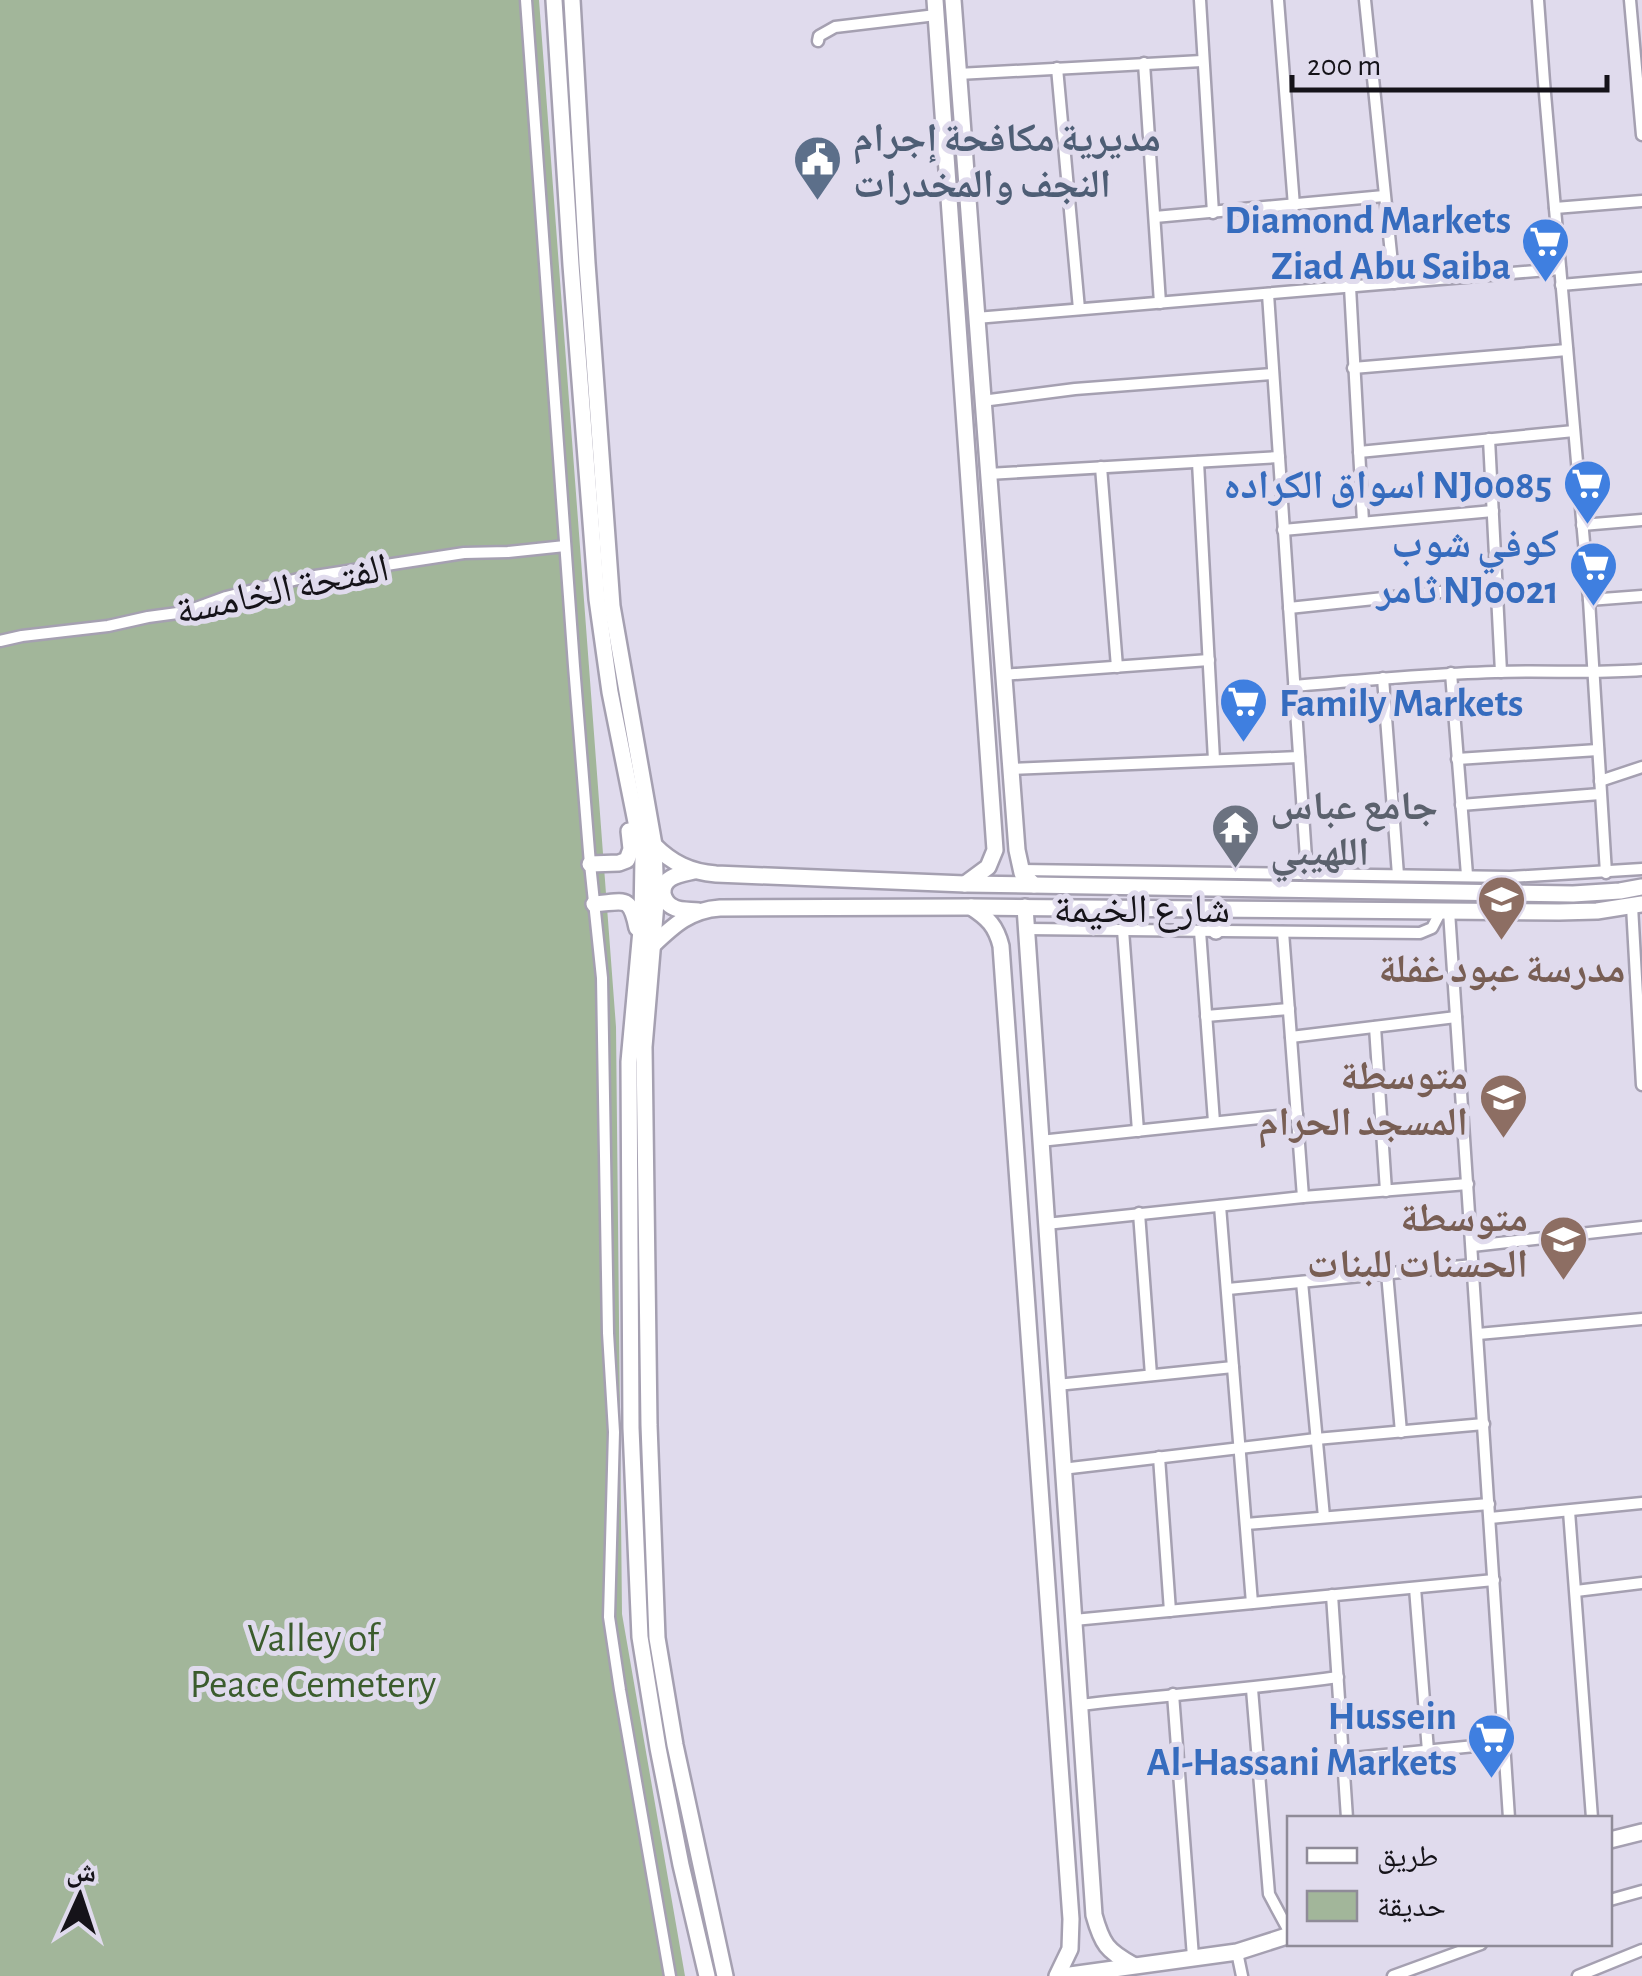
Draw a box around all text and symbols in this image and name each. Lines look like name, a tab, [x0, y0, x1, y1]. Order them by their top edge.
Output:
scale bar	[1292, 30, 1607, 92]
text: 200 m	[1307, 51, 1381, 81]
place label: مديرية مكافحة إجرام النجف والمخدرات	[853, 119, 1161, 205]
public building icon: مديرية مكافحة إجرام النجف والمخدرات	[792, 134, 844, 202]
place label: Diamond Markets Ziad Abu Saiba	[1224, 201, 1511, 287]
supermarket icon: Diamond Markets Ziad Abu Saiba	[1520, 216, 1572, 284]
supermarket icon: اسواق الكراده NJ0085	[1561, 458, 1613, 526]
place label: اسواق الكراده NJ0085	[1223, 466, 1552, 508]
place label: كوفي شوب ثامر NJ0021	[1375, 525, 1559, 611]
supermarket icon: كوفي شوب ثامر NJ0021	[1568, 540, 1620, 608]
street label: الفتحة الخامسة	[172, 548, 393, 632]
supermarket icon: Family Markets	[1218, 676, 1270, 744]
place label: Family Markets	[1279, 684, 1523, 724]
place label: جامع عباس اللهيبي	[1270, 787, 1438, 883]
temple icon: جامع عباس اللهيبي	[1209, 802, 1261, 870]
school or university icon: مدرسة عبود غفلة	[1476, 874, 1528, 942]
street label: شارع الخيمة	[1054, 890, 1230, 933]
place label: مدرسة عبود غفلة	[1379, 950, 1626, 992]
place label: متوسطة المسجد الحرام	[1258, 1057, 1468, 1149]
school or university icon: متوسطة المسجد الحرام	[1477, 1072, 1529, 1140]
place label: متوسطة الحسنات للبنات	[1307, 1199, 1528, 1287]
school or university icon: متوسطة الحسنات للبنات	[1537, 1214, 1589, 1282]
park label: Valley of Peace Cemetery	[190, 1619, 436, 1705]
place label: Hussein Al-Hassani Markets	[1146, 1697, 1457, 1783]
supermarket icon: Hussein Al-Hassani Markets	[1466, 1712, 1518, 1780]
legend	[1287, 1816, 1612, 1946]
text: طريق	[1377, 1842, 1438, 1874]
north arrow	[30, 1846, 130, 1946]
text: ش	[66, 1858, 97, 1889]
text: حديقة	[1377, 1892, 1446, 1923]

